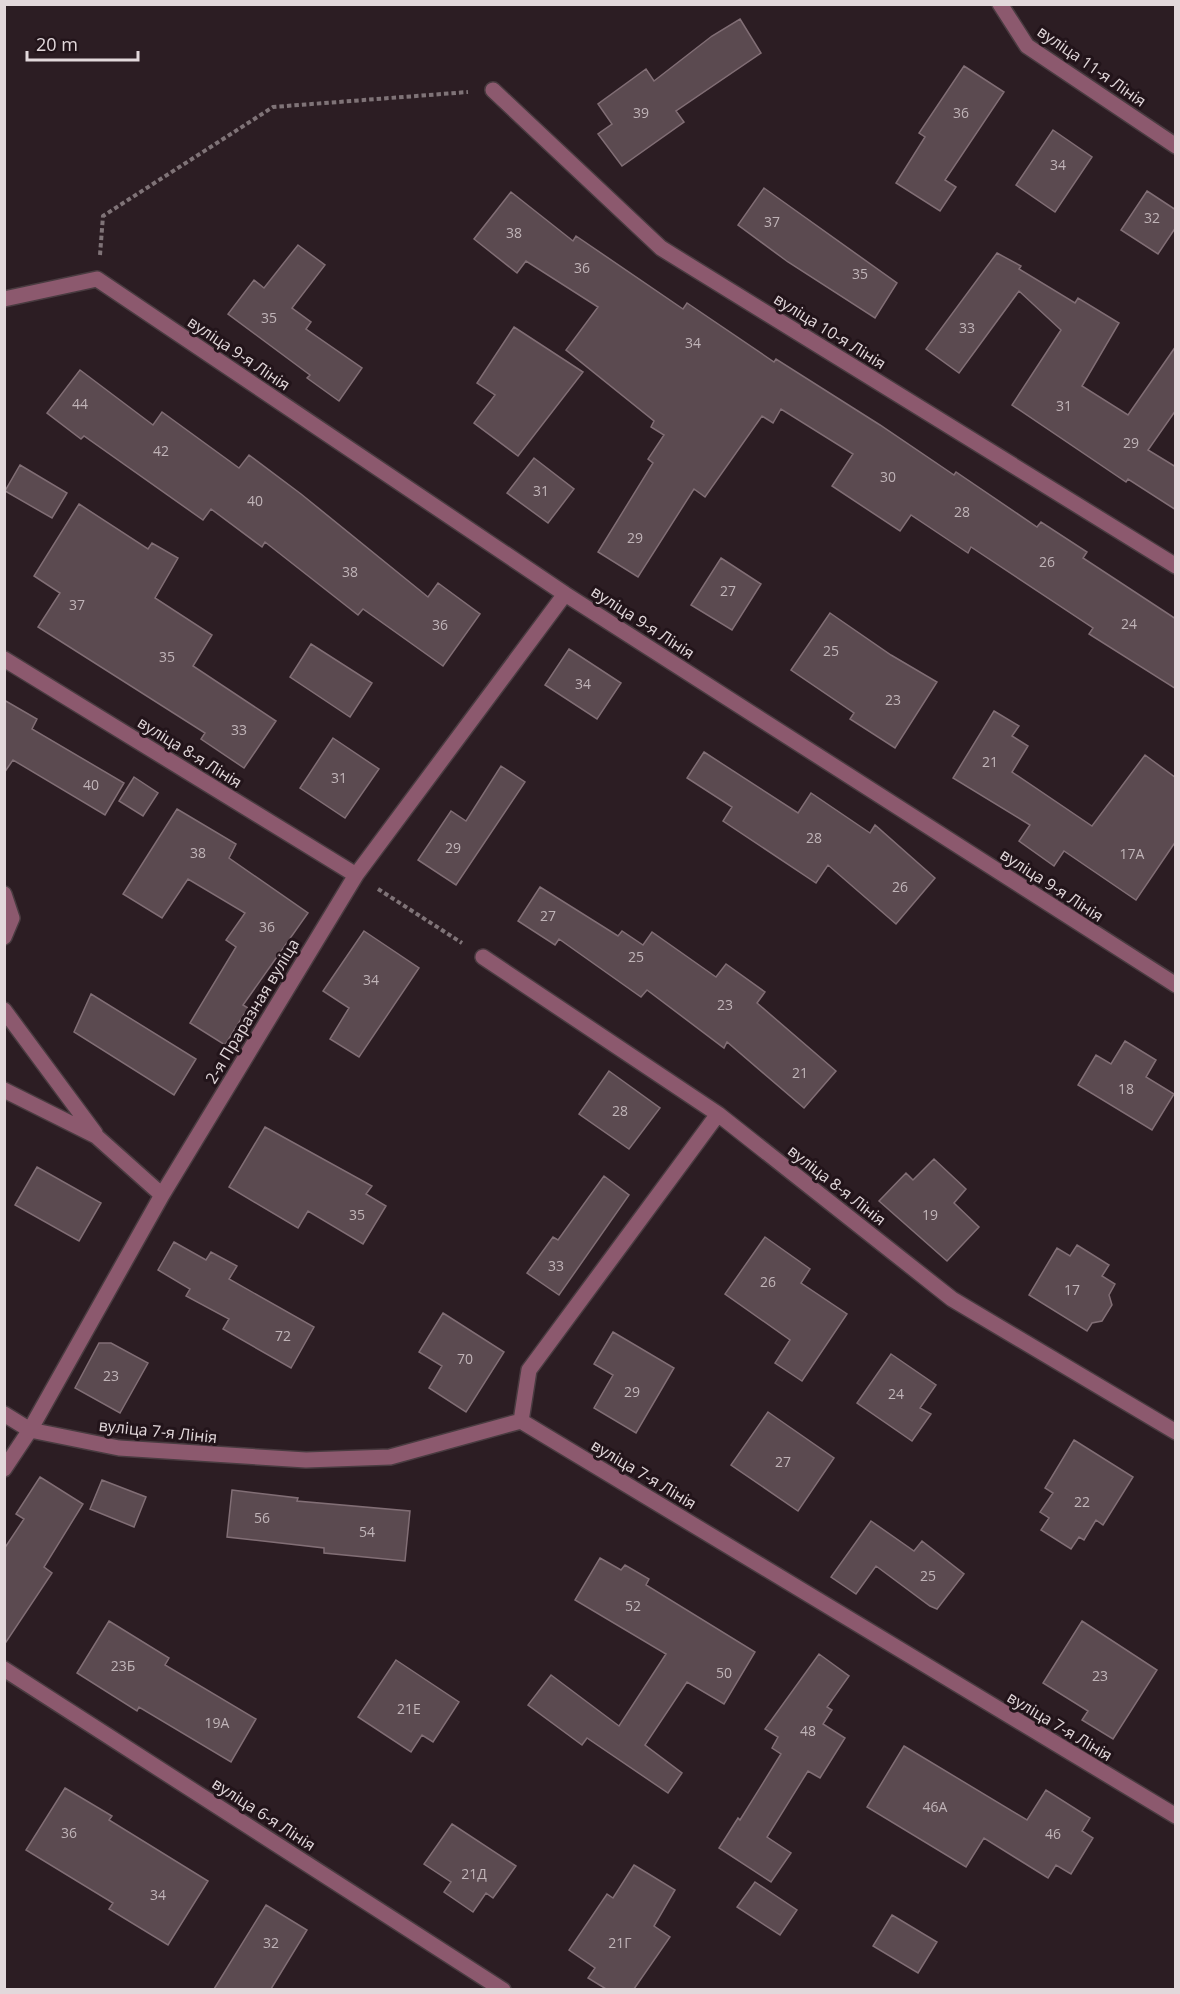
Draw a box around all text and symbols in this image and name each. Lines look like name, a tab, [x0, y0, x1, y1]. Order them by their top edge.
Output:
street label: вуліца 11-я Лінія	[1033, 20, 1151, 112]
scale bar	[27, 24, 138, 62]
text: 20 m	[36, 32, 78, 56]
house number: 39	[633, 103, 649, 122]
house number: 36	[953, 103, 969, 122]
house number: 34	[1050, 155, 1066, 174]
house number: 32	[1144, 208, 1160, 227]
house number: 37	[764, 212, 780, 231]
house number: 38	[506, 223, 522, 242]
house number: 36	[574, 258, 590, 277]
house number: 35	[852, 264, 868, 283]
street label: вуліца 10-я Лінія	[770, 288, 890, 374]
house number: 35	[261, 308, 277, 327]
street label: вуліца 9-я Лінія	[183, 311, 295, 395]
house number: 33	[959, 318, 975, 337]
house number: 34	[685, 333, 701, 352]
house number: 44	[72, 394, 88, 413]
house number: 31	[1056, 396, 1072, 415]
house number: 29	[1123, 433, 1139, 452]
house number: 42	[153, 441, 169, 460]
house number: 30	[880, 467, 896, 486]
house number: 31	[533, 481, 549, 500]
house number: 40	[247, 491, 263, 510]
house number: 28	[954, 502, 970, 521]
house number: 29	[627, 528, 643, 547]
house number: 26	[1039, 552, 1055, 571]
house number: 38	[342, 562, 358, 581]
street label: вуліца 9-я Лінія	[587, 580, 699, 664]
house number: 27	[720, 581, 736, 600]
house number: 37	[69, 595, 85, 614]
house number: 24	[1121, 614, 1137, 633]
house number: 36	[432, 615, 448, 634]
house number: 25	[823, 641, 839, 660]
house number: 35	[159, 647, 175, 666]
house number: 34	[575, 674, 591, 693]
house number: 23	[885, 690, 901, 709]
street label: вуліца 8-я Лінія	[134, 711, 246, 793]
house number: 33	[231, 720, 247, 739]
house number: 21	[982, 752, 998, 771]
house number: 31	[331, 768, 347, 787]
house number: 40	[83, 775, 99, 794]
house number: 28	[806, 828, 822, 847]
house number: 29	[445, 838, 461, 857]
house number: 38	[190, 843, 206, 862]
street label: вуліца 9-я Лінія	[996, 843, 1108, 927]
house number: 17А	[1120, 844, 1145, 863]
house number: 26	[892, 877, 908, 896]
house number: 27	[540, 906, 556, 925]
house number: 36	[259, 917, 275, 936]
street label: 2-я Праразная вуліца	[200, 934, 304, 1088]
house number: 25	[628, 947, 644, 966]
house number: 34	[363, 970, 379, 989]
house number: 23	[717, 995, 733, 1014]
house number: 21	[792, 1063, 808, 1082]
house number: 18	[1118, 1079, 1134, 1098]
house number: 28	[612, 1101, 628, 1120]
street label: вуліца 8-я Лінія	[783, 1140, 891, 1230]
house number: 35	[349, 1205, 365, 1224]
house number: 19	[922, 1205, 938, 1224]
house number: 33	[548, 1256, 564, 1275]
house number: 26	[760, 1272, 776, 1291]
house number: 17	[1064, 1280, 1080, 1299]
house number: 72	[275, 1326, 291, 1345]
house number: 70	[457, 1349, 473, 1368]
house number: 23	[103, 1366, 119, 1385]
house number: 29	[624, 1382, 640, 1401]
house number: 24	[888, 1384, 904, 1403]
street label: вуліца 7-я Лінія	[98, 1414, 218, 1448]
street label: вуліца 7-я Лінія	[587, 1434, 701, 1514]
house number: 27	[775, 1452, 791, 1471]
house number: 22	[1074, 1492, 1090, 1511]
house number: 56	[254, 1508, 270, 1527]
house number: 54	[359, 1522, 375, 1541]
house number: 25	[920, 1566, 936, 1585]
house number: 52	[625, 1596, 641, 1615]
house number: 23Б	[111, 1656, 135, 1675]
house number: 50	[716, 1663, 732, 1682]
house number: 23	[1092, 1666, 1108, 1685]
street label: вуліца 7-я Лінія	[1003, 1686, 1117, 1766]
house number: 21Е	[397, 1699, 421, 1718]
house number: 19А	[205, 1713, 230, 1732]
house number: 48	[800, 1721, 816, 1740]
street label: вуліца 6-я Лінія	[208, 1772, 320, 1856]
house number: 46А	[923, 1797, 948, 1816]
house number: 36	[61, 1823, 77, 1842]
house number: 46	[1045, 1824, 1061, 1843]
house number: 21Д	[461, 1864, 487, 1883]
house number: 34	[150, 1885, 166, 1904]
house number: 32	[263, 1933, 279, 1952]
house number: 21Г	[608, 1933, 632, 1952]

